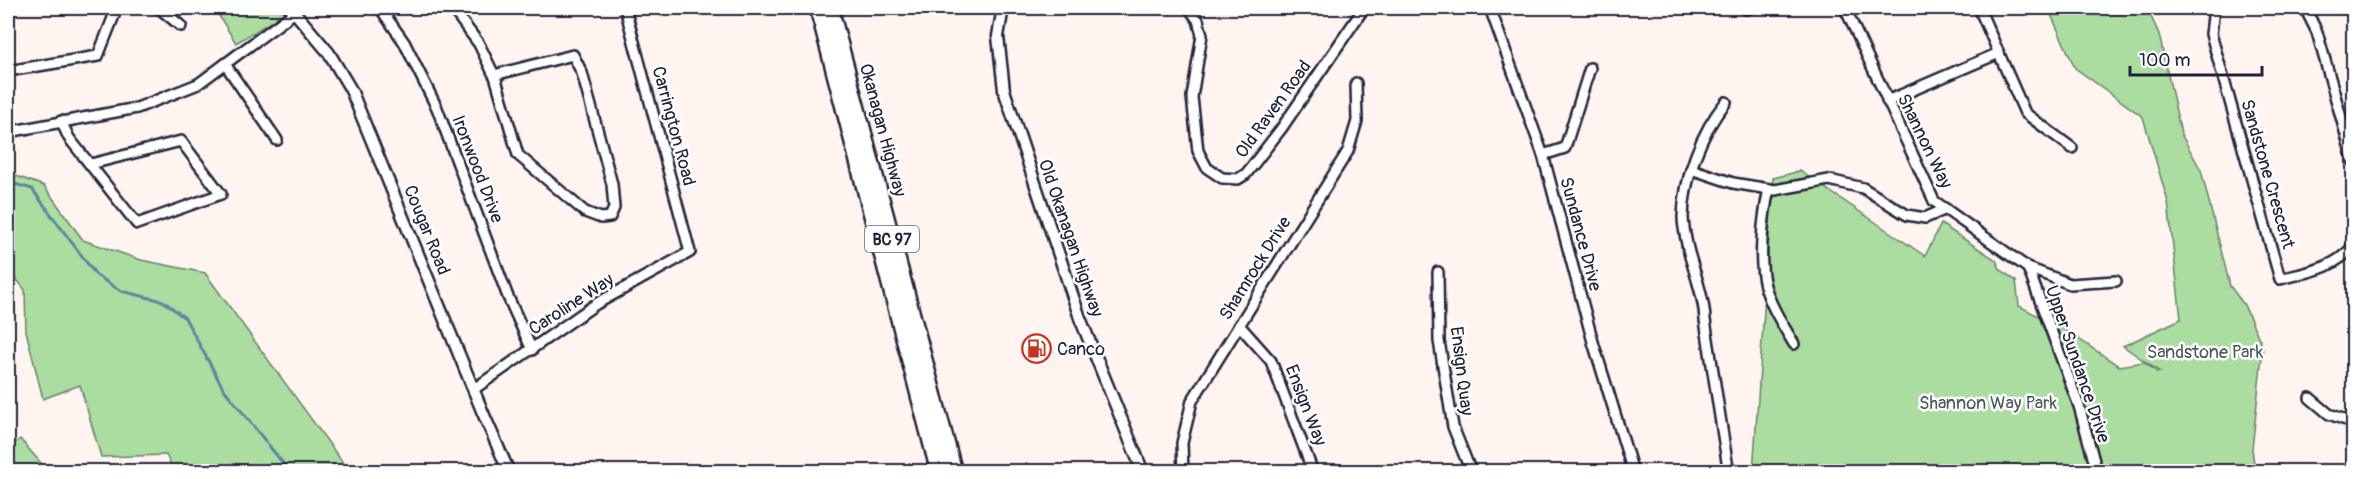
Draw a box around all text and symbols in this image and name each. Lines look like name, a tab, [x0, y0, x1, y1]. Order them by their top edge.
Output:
scale bar	[2130, 39, 2262, 77]
text: 100 m	[2139, 49, 2191, 72]
street label: Old Raven Road	[1230, 56, 1317, 163]
street label: Okanagan Highway	[854, 61, 911, 199]
street label: Carrington Road	[647, 64, 701, 188]
street label: Shannon Way	[1892, 90, 1957, 193]
street label: Sandstone Crescent	[2235, 97, 2300, 252]
street label: Ironwood Drive	[446, 112, 509, 226]
street label: Old Okanagan Highway	[1033, 156, 1108, 320]
street label: Sundance Drive	[1554, 175, 1607, 294]
street label: Cougar Road	[398, 182, 455, 278]
street label: Shamrock Drive	[1214, 212, 1297, 324]
road number: BC 97	[865, 226, 919, 252]
street label: Caroline Way	[524, 268, 618, 340]
street label: Upper Sundance Drive	[2040, 282, 2115, 446]
street label: Ensign Quay	[1445, 325, 1478, 417]
fuel station icon: Canco	[1020, 333, 1052, 365]
place label: Canco	[1057, 338, 1105, 361]
park label: Sandstone Park	[2147, 341, 2264, 364]
street label: Ensign Way	[1280, 361, 1332, 449]
park label: Shannon Way Park	[1919, 392, 2057, 415]

